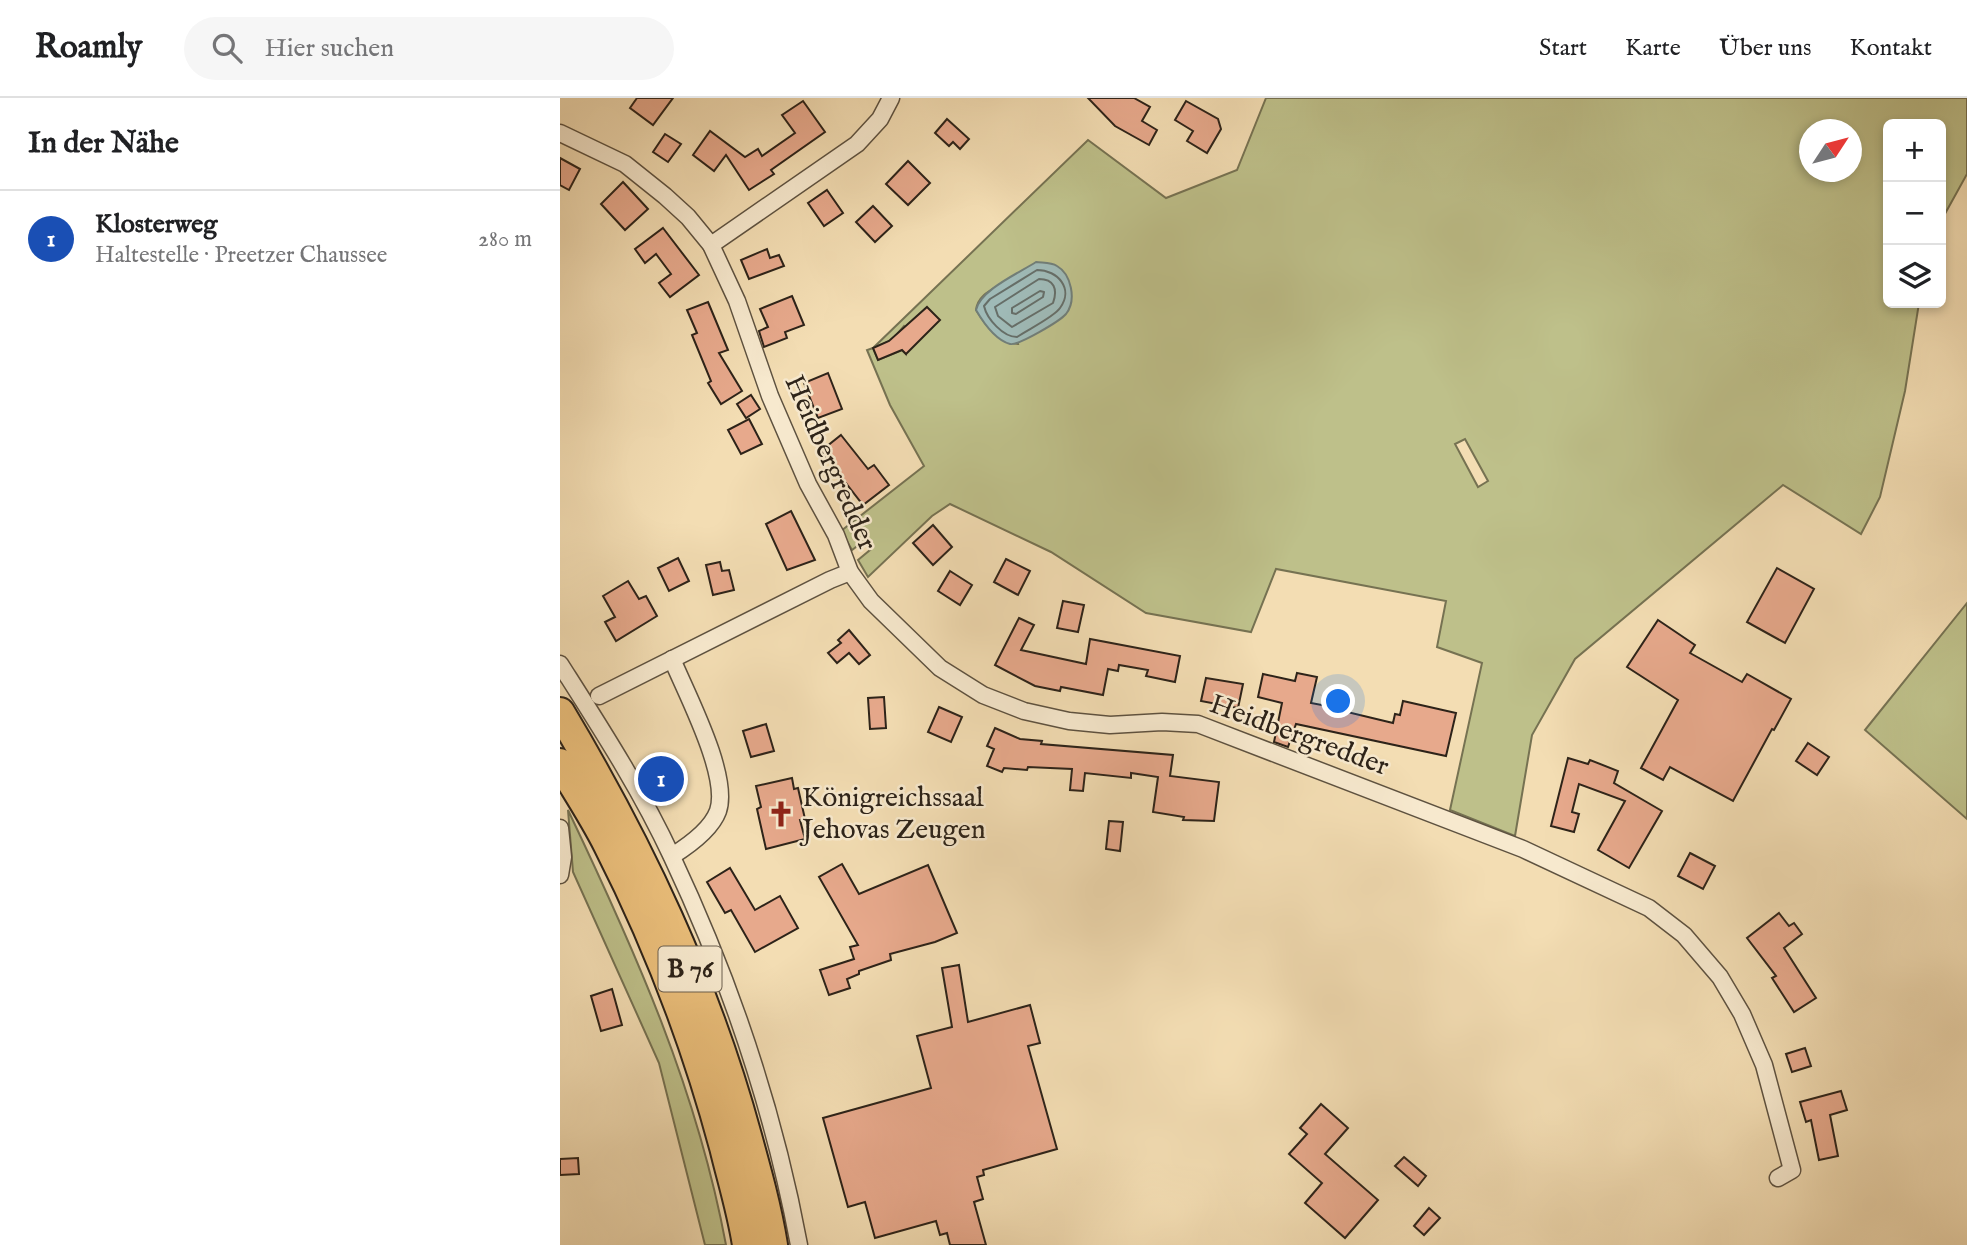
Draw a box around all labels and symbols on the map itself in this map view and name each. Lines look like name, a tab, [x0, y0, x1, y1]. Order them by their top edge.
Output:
north arrow	[1799, 119, 1862, 182]
street label: Heidbergredder	[776, 370, 884, 556]
your location	[1321, 684, 1355, 718]
street label: Heidbergredder	[1205, 687, 1393, 785]
pin: 1	[638, 753, 684, 805]
place label: Königreichssaal Jehovas Zeugen	[799, 781, 986, 848]
church icon: Königreichssaal Jehovas Zeugen	[766, 799, 796, 829]
road number: B 76	[659, 946, 722, 992]

